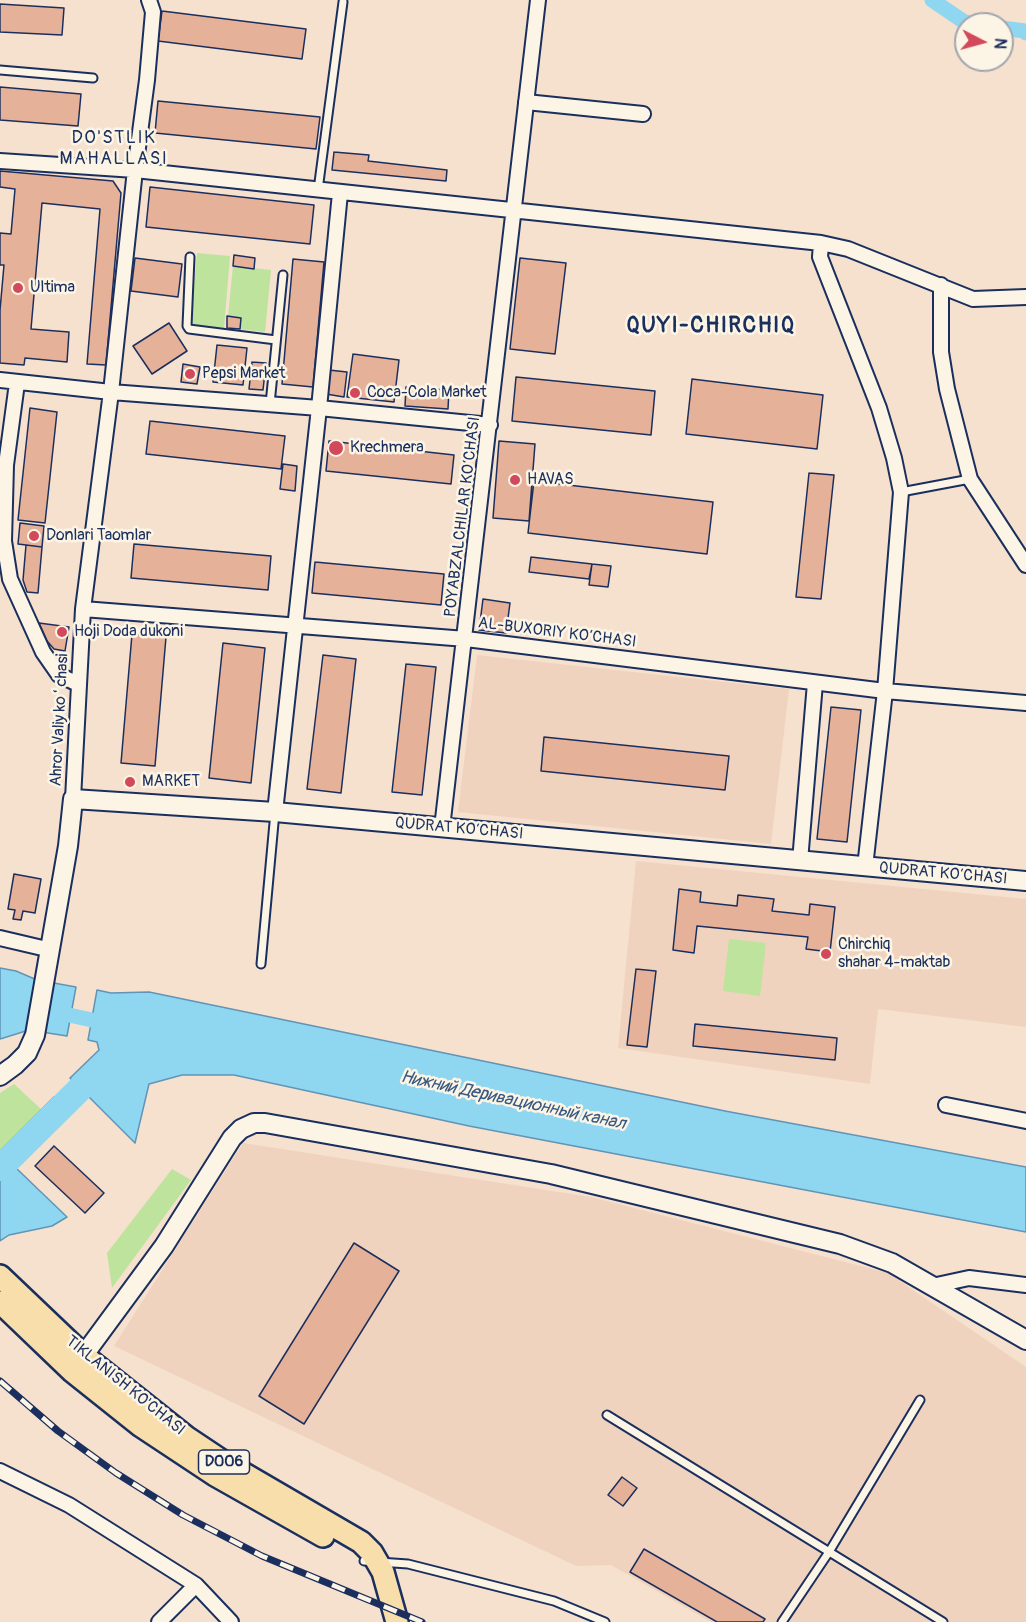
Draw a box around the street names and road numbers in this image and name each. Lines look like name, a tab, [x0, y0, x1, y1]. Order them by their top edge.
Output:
street label: POYABZALCHILAR KO‘CHASI	[441, 416, 485, 618]
street label: AL-BUXORIY KO‘CHASI	[477, 614, 637, 652]
street label: Ahror Valiy koʻchasi	[47, 653, 73, 787]
street label: QUDRAT KO‘CHASI	[394, 814, 524, 844]
street label: QUDRAT KO‘CHASI	[878, 859, 1008, 889]
street label: TIKLANISH KO'CHASI	[61, 1332, 189, 1440]
road number: D006	[198, 1450, 250, 1474]

